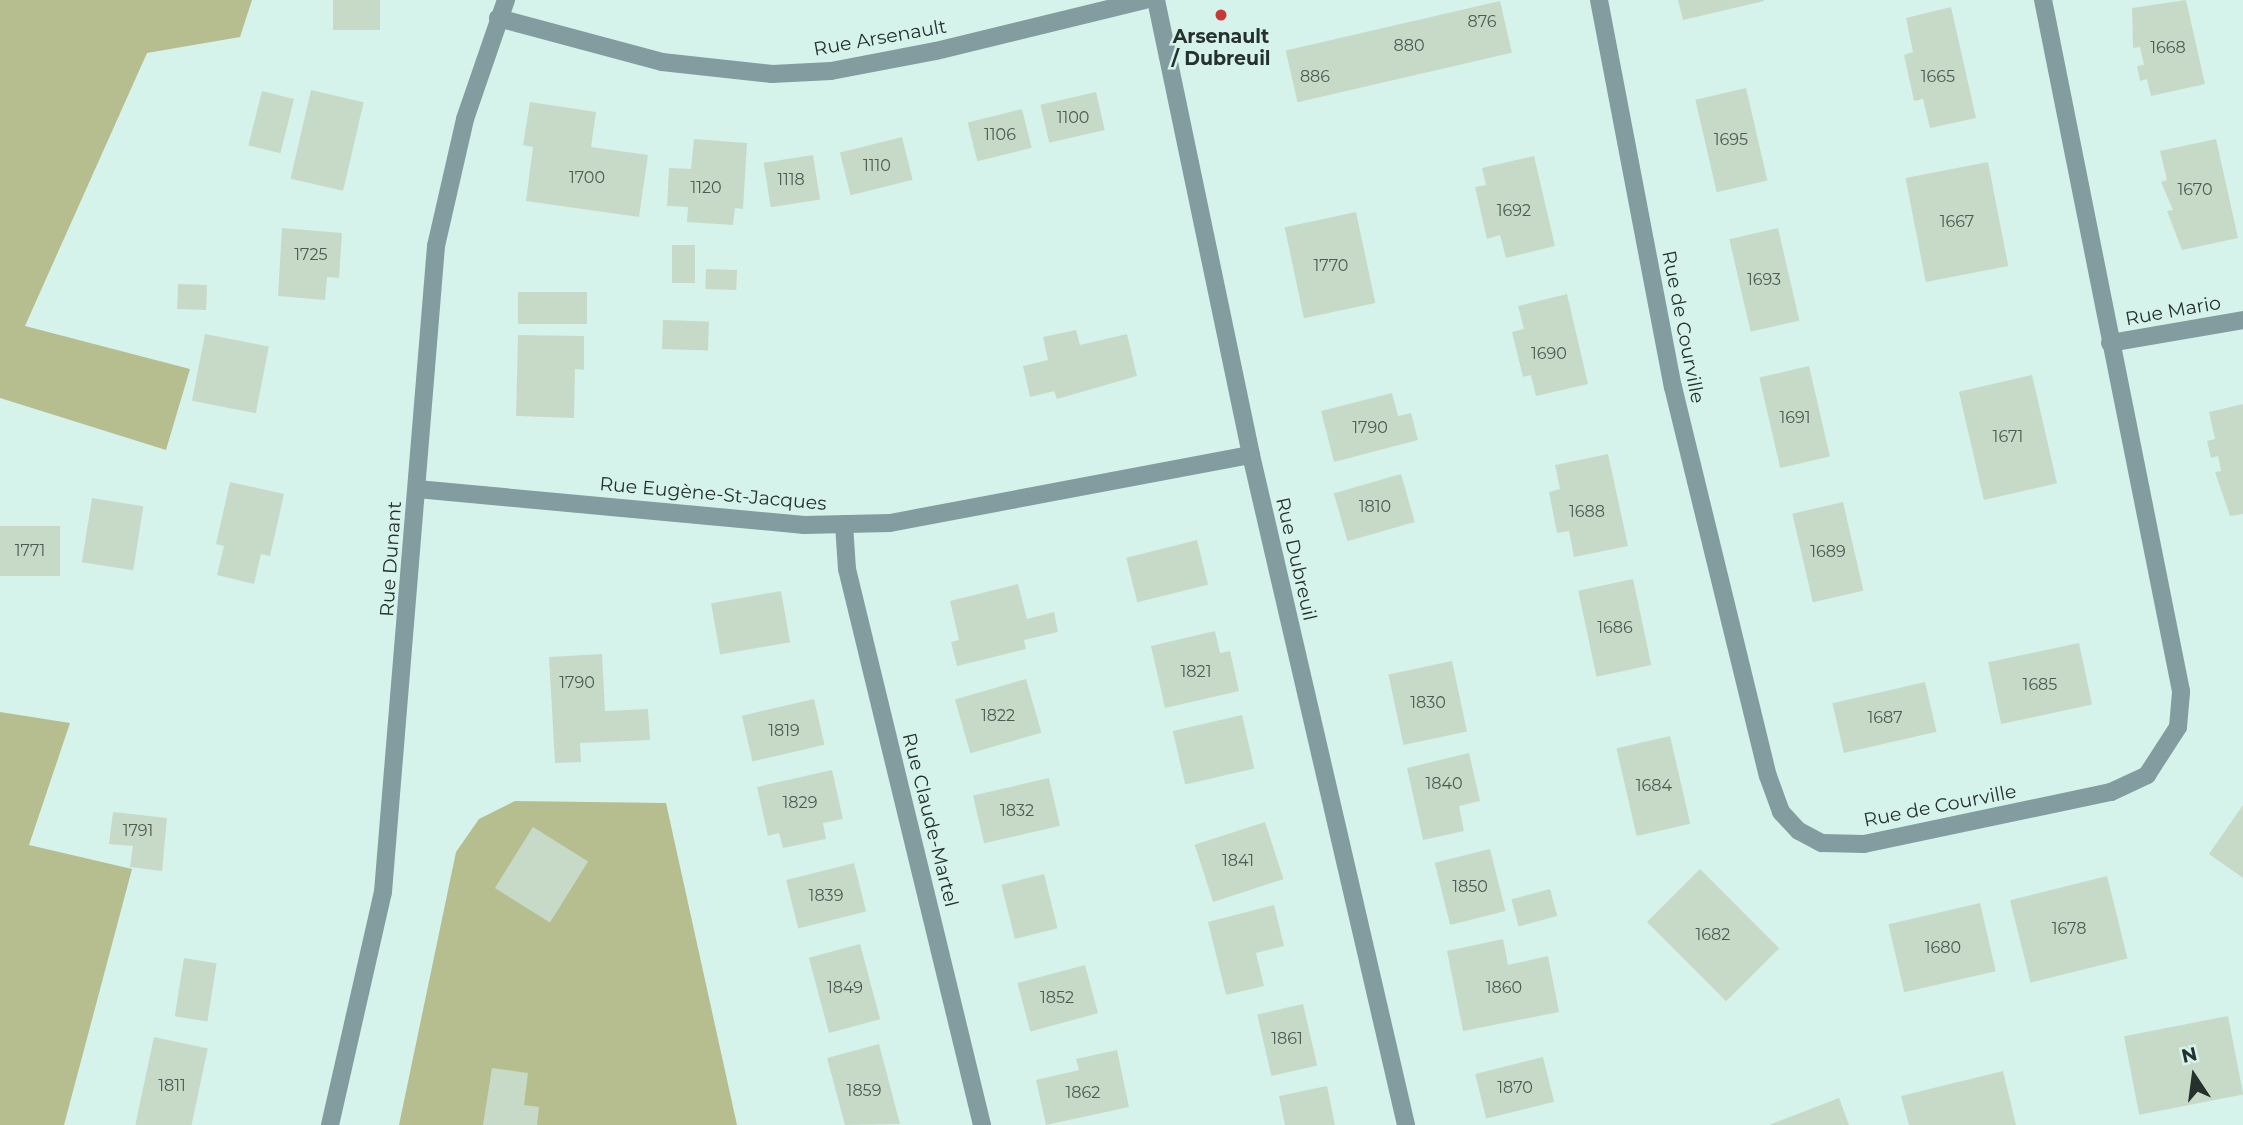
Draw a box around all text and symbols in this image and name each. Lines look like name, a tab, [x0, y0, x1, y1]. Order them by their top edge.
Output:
marker: Arsenault / Dubreuil	[1213, 7, 1229, 23]
house number: 876	[1467, 12, 1497, 32]
street label: Rue Arsenault	[812, 15, 948, 61]
place label: Arsenault / Dubreuil	[1171, 26, 1271, 70]
house number: 880	[1393, 36, 1425, 56]
house number: 1668	[2150, 38, 2186, 58]
house number: 886	[1300, 67, 1330, 87]
house number: 1665	[1921, 67, 1955, 87]
house number: 1100	[1057, 108, 1089, 128]
house number: 1106	[984, 125, 1016, 145]
house number: 1695	[1714, 130, 1748, 150]
house number: 1110	[863, 156, 891, 176]
house number: 1700	[569, 168, 605, 188]
house number: 1118	[777, 170, 805, 190]
house number: 1120	[690, 178, 722, 198]
house number: 1670	[2177, 180, 2213, 200]
house number: 1692	[1497, 201, 1531, 221]
house number: 1667	[1940, 212, 1974, 232]
house number: 1725	[294, 245, 328, 265]
street label: Rue de Courville	[1657, 249, 1709, 405]
house number: 1770	[1314, 256, 1348, 276]
house number: 1693	[1747, 270, 1781, 290]
street label: Rue Mario	[2123, 291, 2223, 331]
house number: 1690	[1531, 344, 1567, 364]
house number: 1691	[1779, 408, 1811, 428]
house number: 1790	[1352, 418, 1388, 438]
house number: 1671	[1993, 427, 2023, 447]
street label: Rue Eugène-St-Jacques	[598, 473, 828, 515]
street label: Rue Dubreuil	[1271, 495, 1321, 623]
house number: 1810	[1359, 497, 1391, 517]
street label: Rue Dunant	[376, 500, 406, 618]
house number: 1688	[1569, 502, 1605, 522]
house number: 1771	[15, 541, 45, 561]
house number: 1689	[1810, 542, 1846, 562]
house number: 1686	[1597, 618, 1633, 638]
house number: 1821	[1181, 662, 1211, 682]
house number: 1790	[559, 673, 595, 693]
house number: 1685	[2023, 675, 2057, 695]
house number: 1830	[1410, 693, 1446, 713]
house number: 1822	[981, 706, 1015, 726]
house number: 1687	[1867, 708, 1903, 728]
house number: 1819	[768, 721, 800, 741]
street label: Rue Claude-Martel	[897, 731, 963, 909]
house number: 1840	[1425, 774, 1463, 794]
house number: 1684	[1636, 776, 1672, 796]
street label: Rue de Courville	[1862, 780, 2018, 832]
house number: 1829	[783, 793, 817, 813]
house number: 1832	[1000, 801, 1034, 821]
house number: 1791	[123, 821, 153, 841]
house number: 1841	[1222, 851, 1254, 871]
house number: 1850	[1452, 877, 1488, 897]
house number: 1839	[809, 886, 843, 906]
house number: 1678	[2052, 919, 2086, 939]
house number: 1682	[1696, 925, 1730, 945]
house number: 1680	[1925, 938, 1961, 958]
house number: 1849	[827, 978, 863, 998]
house number: 1860	[1486, 978, 1522, 998]
house number: 1852	[1040, 988, 1074, 1008]
house number: 1861	[1271, 1029, 1303, 1049]
north arrow	[2159, 1041, 2229, 1111]
text: N	[2179, 1042, 2199, 1068]
house number: 1811	[158, 1076, 186, 1096]
house number: 1870	[1497, 1078, 1533, 1098]
house number: 1859	[847, 1081, 881, 1101]
house number: 1862	[1066, 1083, 1100, 1103]

